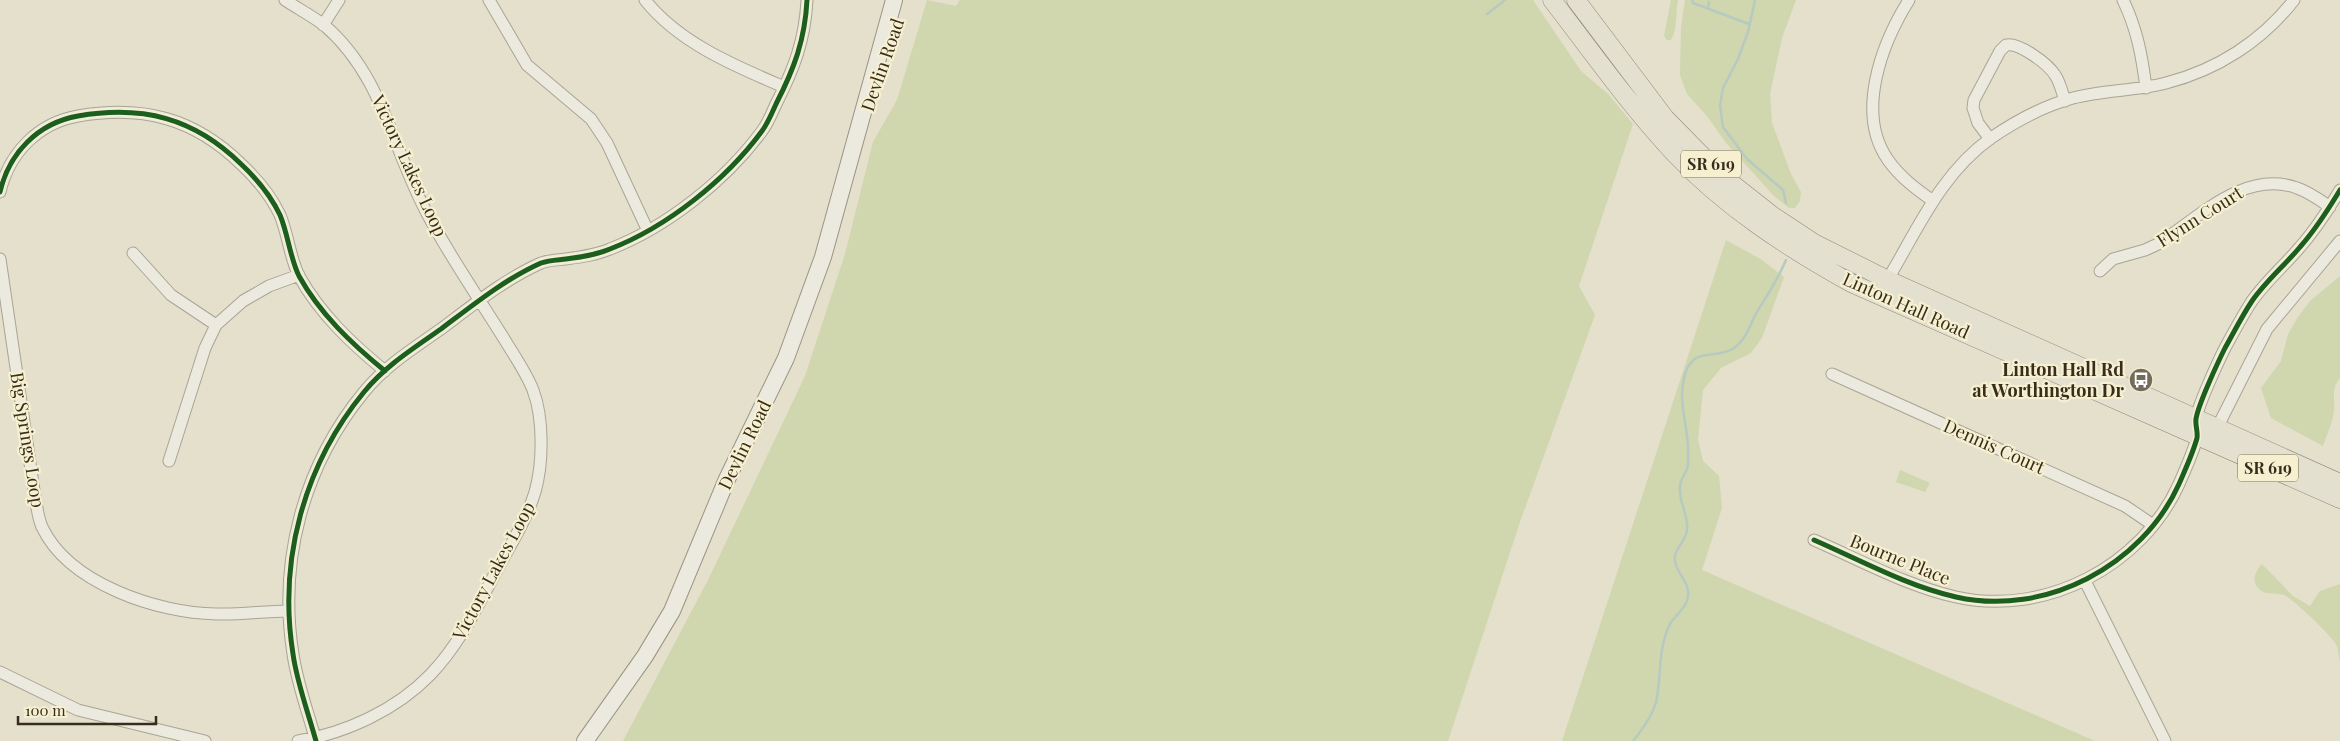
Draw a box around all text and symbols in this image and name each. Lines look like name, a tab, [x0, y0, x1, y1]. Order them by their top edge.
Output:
street label: Devlin Road	[855, 14, 909, 114]
street label: Victory Lakes Loop	[366, 90, 453, 240]
road number: SR 619	[1681, 150, 1741, 178]
street label: Flynn Court	[2152, 180, 2248, 252]
street label: Linton Hall Road	[1839, 266, 1974, 344]
place label: Linton Hall Rd at Worthington Dr	[1972, 357, 2125, 402]
bus stop icon: Linton Hall Rd at Worthington Dr	[2128, 367, 2154, 393]
street label: Big Springs Loop	[5, 370, 51, 509]
street label: Devlin Road	[712, 395, 776, 493]
street label: Dennis Court	[1940, 413, 2049, 479]
road number: SR 619	[2238, 454, 2298, 482]
street label: Victory Lakes Loop	[446, 497, 540, 645]
street label: Bourne Place	[1847, 528, 1954, 590]
scale bar	[18, 694, 155, 726]
text: 100 m	[25, 700, 66, 720]

